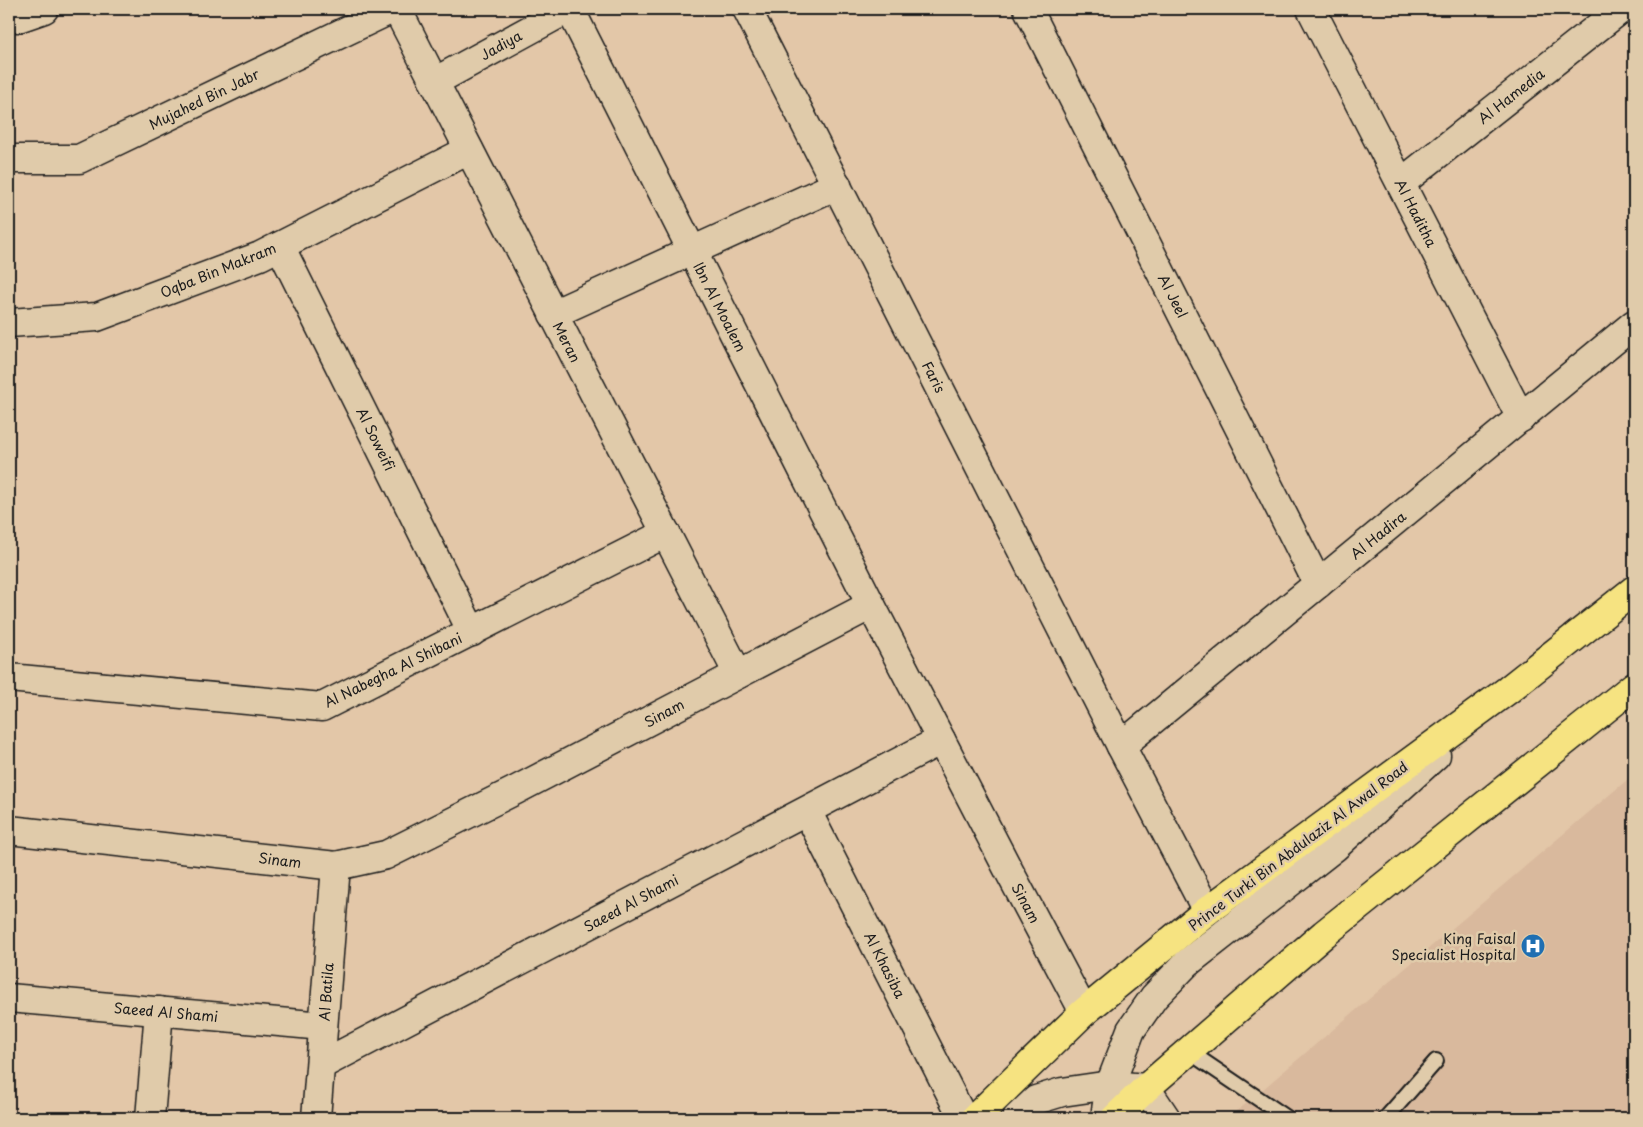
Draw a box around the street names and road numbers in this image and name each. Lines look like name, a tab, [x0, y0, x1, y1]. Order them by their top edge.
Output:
street label: Jadiya	[476, 25, 526, 65]
street label: Mujahed Bin Jabr	[145, 63, 263, 135]
street label: Al Hamedia	[1473, 63, 1549, 129]
street label: Al Haditha	[1390, 175, 1442, 251]
street label: Oqba Bin Makram	[157, 237, 279, 303]
street label: Ibn Al Moalem	[688, 259, 752, 355]
street label: Al Jeel	[1153, 271, 1193, 321]
street label: Meran	[548, 318, 586, 366]
street label: Faris	[917, 357, 951, 397]
street label: Al Soweifi	[352, 404, 400, 474]
street label: Al Hadira	[1345, 505, 1411, 564]
street label: Al Nabegha Al Shibani	[320, 627, 466, 713]
street label: Sinam	[640, 694, 688, 732]
street label: Prince Turki Bin Abdulaziz Al Awal Road	[1184, 756, 1412, 936]
street label: Sinam	[257, 847, 303, 873]
street label: Saeed Al Shami	[580, 869, 682, 937]
street label: Sinam	[1007, 879, 1045, 927]
street label: Al Khasiba	[859, 928, 911, 1002]
street label: Al Batila	[313, 962, 339, 1022]
street label: Saeed Al Shami	[113, 997, 219, 1027]

